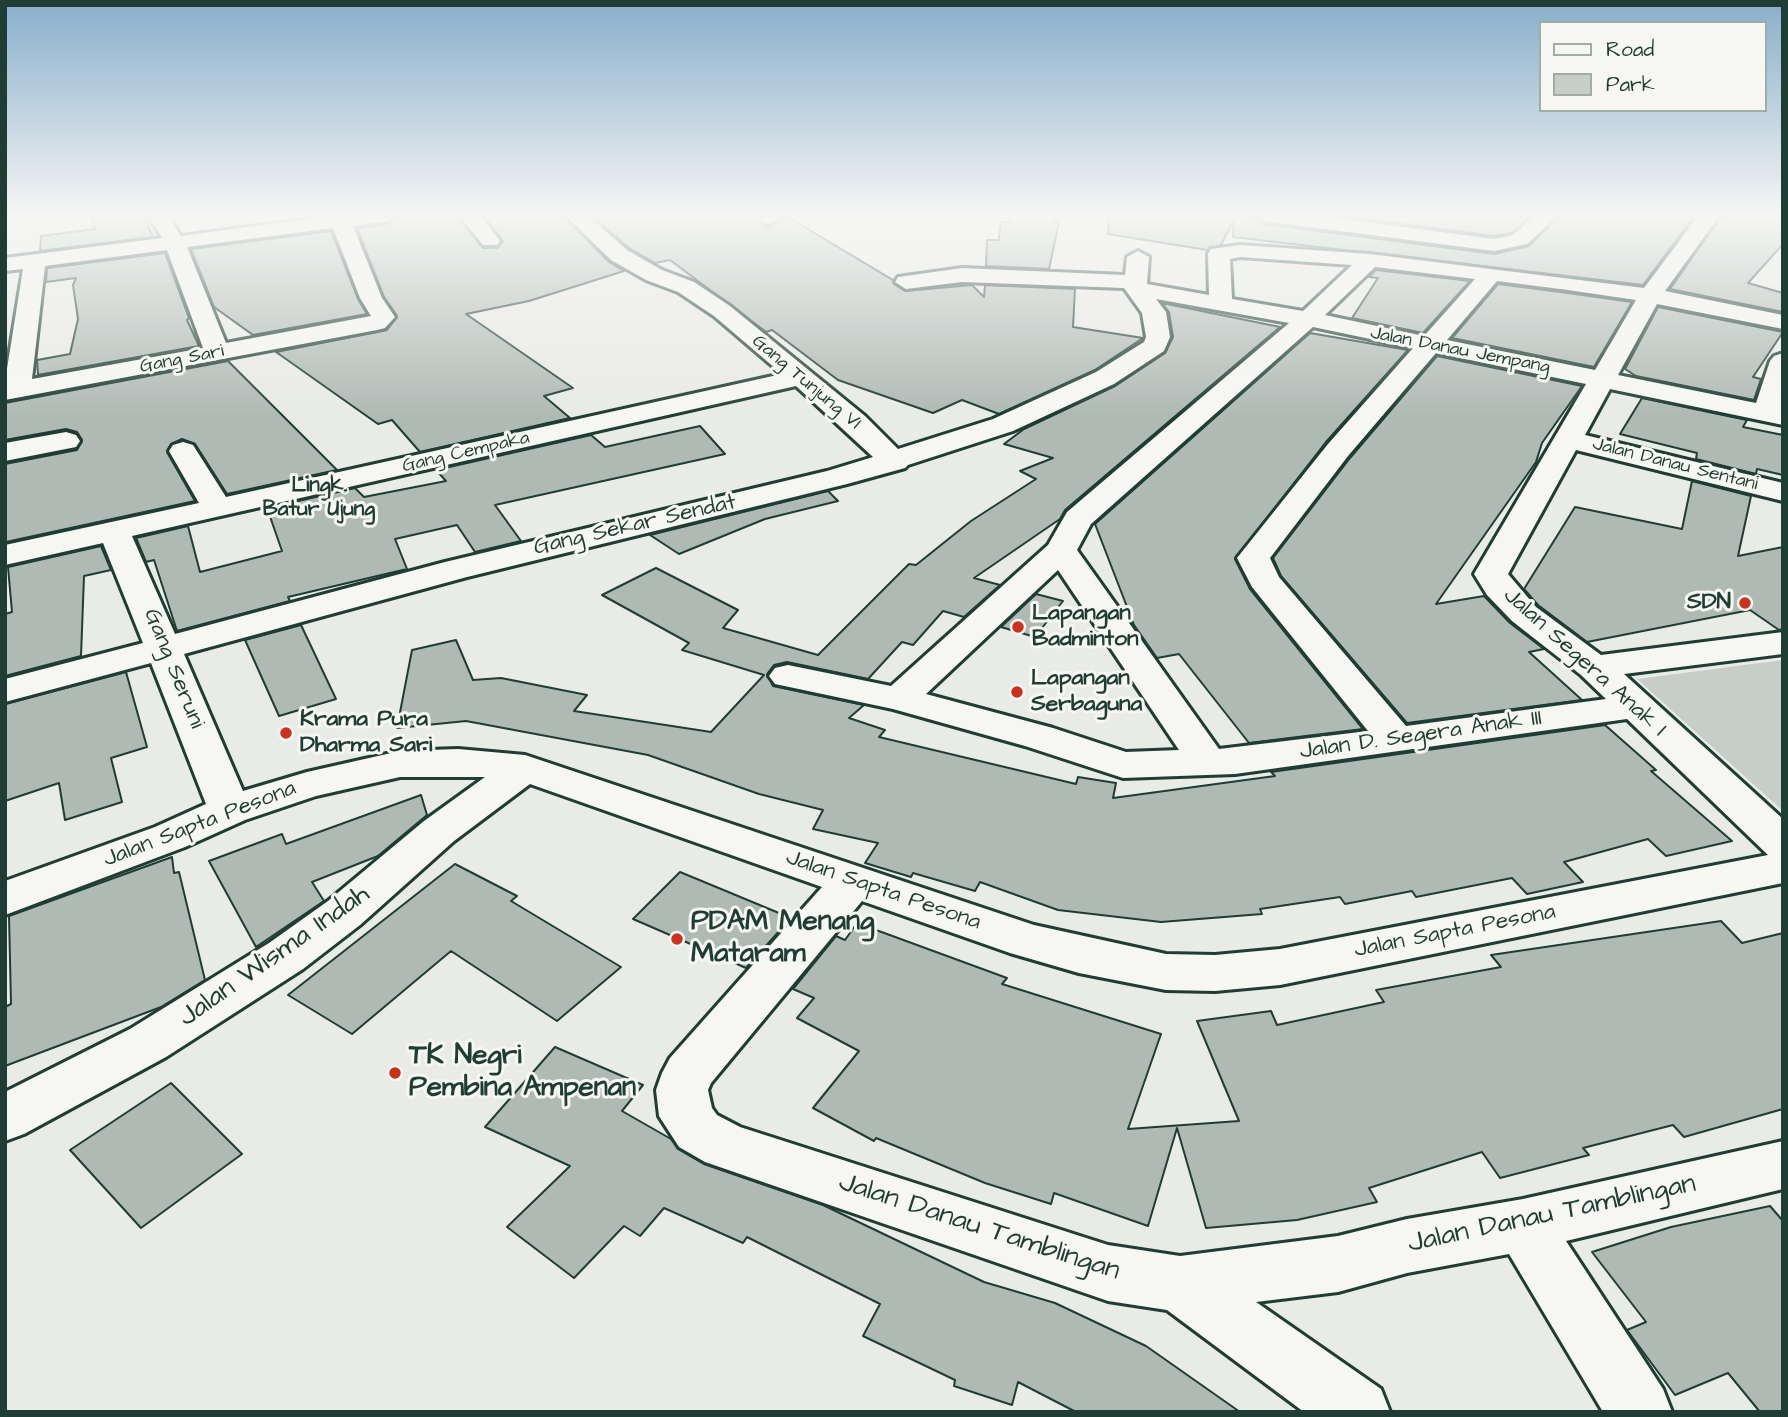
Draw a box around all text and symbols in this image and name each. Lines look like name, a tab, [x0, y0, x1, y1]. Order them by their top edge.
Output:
legend	[1540, 21, 1767, 112]
text: Road	[1606, 35, 1654, 64]
text: Park	[1606, 70, 1655, 99]
street label: Jalan Danau Jempang	[1368, 322, 1552, 380]
street label: Gang Tunjung VI	[747, 331, 865, 435]
street label: Gang Sari	[138, 341, 226, 379]
street label: Gang Cempaka	[400, 427, 532, 479]
street label: Jalan Danau Sentani	[1590, 433, 1760, 497]
district label: Lingk. Batur Ujung	[263, 474, 375, 524]
street label: Gang Sekar Sendat	[531, 489, 739, 563]
street label: Jalan Segera Anak I	[1497, 583, 1671, 743]
place label: SDN	[1687, 589, 1731, 617]
marker: SDN	[1737, 595, 1753, 611]
place label: Lapangan Badminton	[1032, 600, 1138, 654]
street label: Gang Seruni	[136, 605, 210, 733]
marker: Lapangan Badminton	[1010, 619, 1026, 635]
place label: Lapangan Serbaguna	[1031, 665, 1142, 719]
marker: Lapangan Serbaguna	[1009, 684, 1025, 700]
street label: Jalan D. Segera Anak III	[1298, 705, 1544, 767]
place label: Krama Pura Dharma Sari	[300, 706, 432, 760]
marker: Krama Pura Dharma Sari	[278, 725, 294, 741]
street label: Jalan Sapta Pesona	[100, 776, 300, 874]
street label: Jalan Sapta Pesona	[782, 845, 984, 937]
street label: Jalan Wisma Indah	[173, 879, 377, 1035]
street label: Jalan Sapta Pesona	[1352, 899, 1558, 965]
place label: PDAM Menang Mataram	[691, 906, 874, 972]
marker: PDAM Menang Mataram	[669, 931, 685, 947]
place label: TK Negri Pembina Ampenan	[409, 1040, 636, 1106]
marker: TK Negri Pembina Ampenan	[387, 1065, 403, 1081]
street label: Jalan Danau Tamblingan	[834, 1167, 1124, 1289]
street label: Jalan Danau Tamblingan	[1405, 1168, 1699, 1262]

